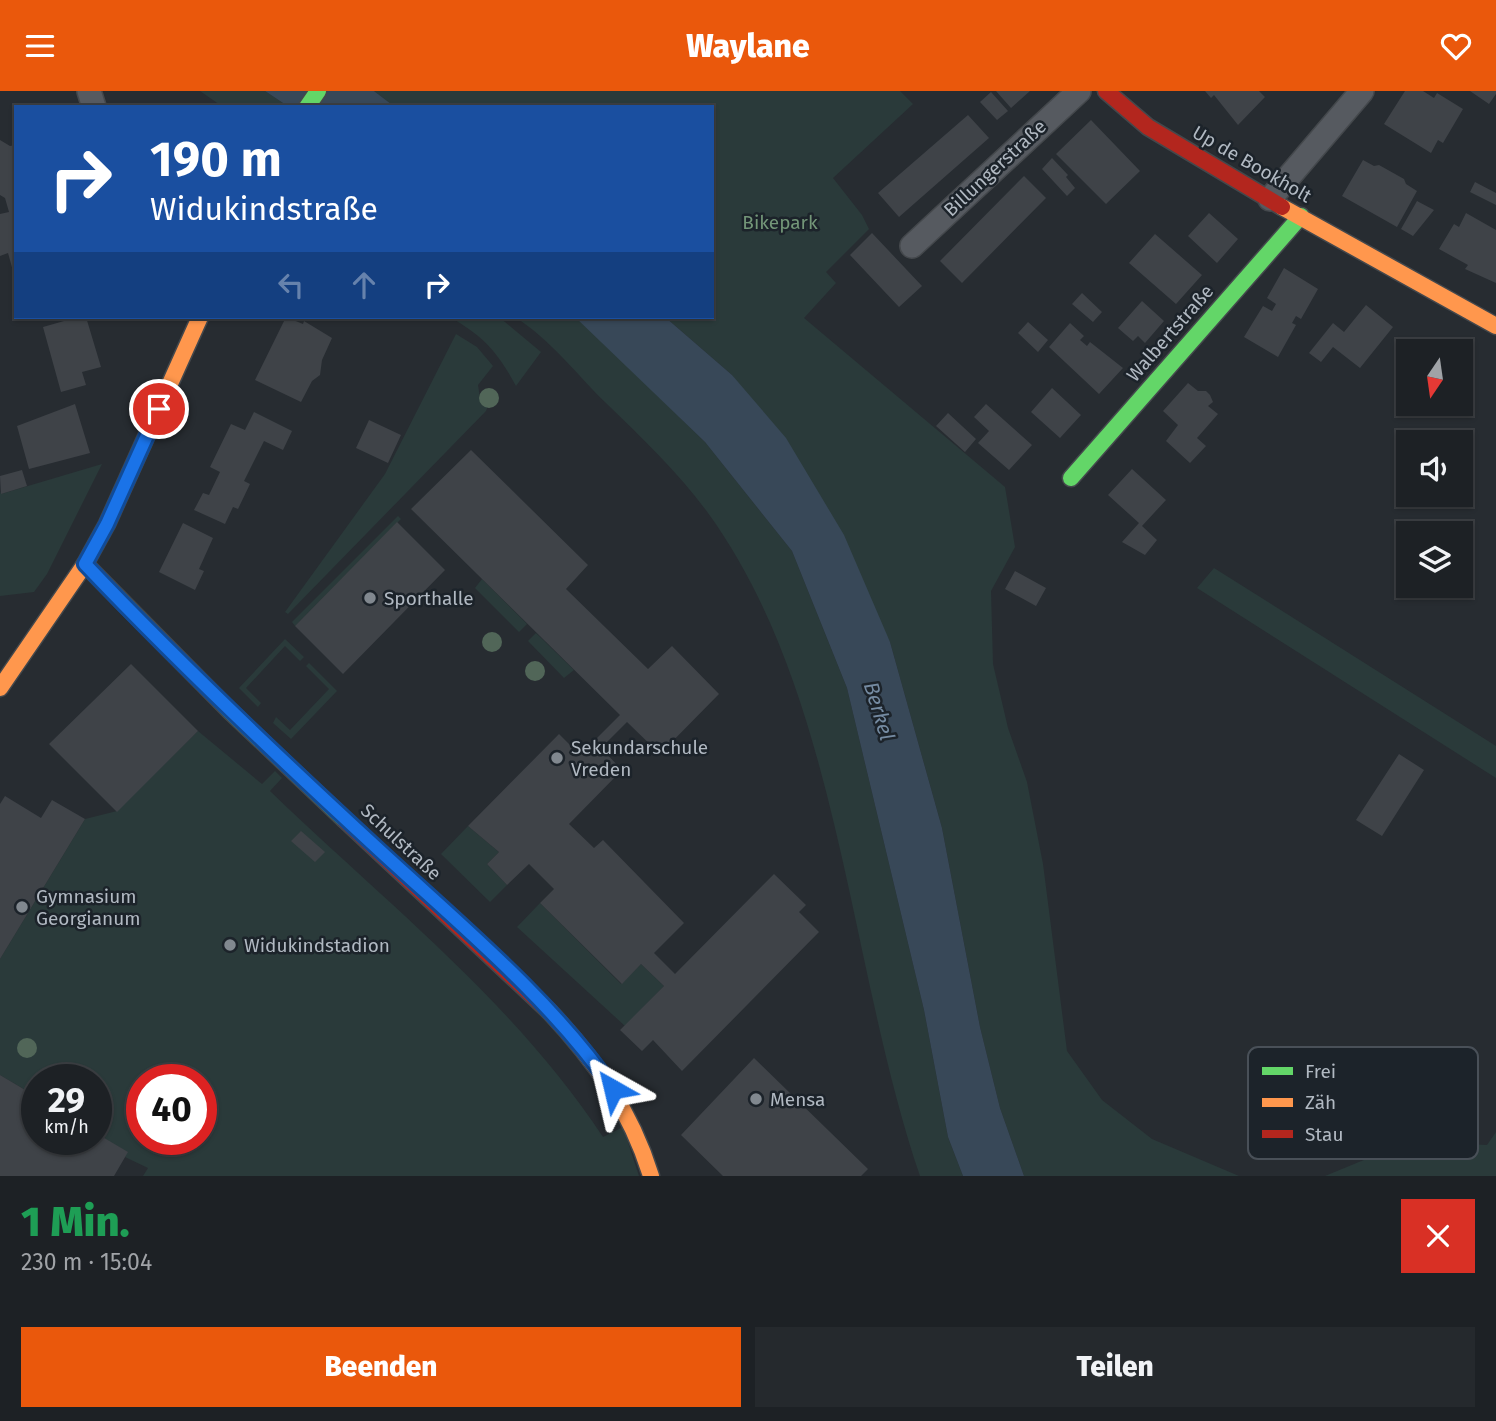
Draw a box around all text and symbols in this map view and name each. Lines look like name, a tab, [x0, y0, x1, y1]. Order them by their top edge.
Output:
icon: menu	[21, 27, 59, 65]
text: Waylane	[686, 27, 810, 65]
icon: heart	[1437, 27, 1475, 65]
street label: Billungerstraße	[939, 115, 1051, 221]
street label: Up de Bookholt	[1188, 121, 1316, 207]
text: 190 m	[150, 130, 282, 189]
icon: right	[35, 133, 126, 224]
text: Widukindstraße	[150, 190, 378, 228]
park label: Bikepark	[742, 211, 818, 234]
icon: left	[272, 266, 310, 304]
icon: ahead	[345, 266, 383, 304]
icon: right	[418, 266, 456, 304]
street label: Walbertstraße	[1122, 280, 1218, 386]
north arrow	[1396, 339, 1474, 417]
map controls	[1396, 339, 1473, 598]
pin	[129, 379, 189, 439]
icon: arrive	[140, 390, 178, 428]
button: sound	[1396, 430, 1473, 507]
button: layers	[1396, 521, 1473, 598]
place label: Sporthalle	[384, 587, 474, 610]
marker: Sporthalle	[362, 590, 378, 606]
water label: Berkel	[858, 679, 900, 743]
place label: Sekundarschule Vreden	[571, 736, 708, 781]
marker: Sekundarschule Vreden	[549, 750, 565, 766]
street label: Schulstraße	[356, 799, 446, 885]
place label: Gymnasium Georgianum	[36, 885, 141, 930]
marker: Gymnasium Georgianum	[14, 899, 30, 915]
place label: Widukindstadion	[244, 934, 390, 957]
marker: Widukindstadion	[222, 937, 238, 953]
legend	[1248, 1047, 1478, 1159]
position arrow	[576, 1052, 650, 1126]
text: Frei	[1305, 1060, 1336, 1083]
speed limit sign: 40	[126, 1064, 217, 1155]
text: 29	[48, 1079, 85, 1121]
place label: Mensa	[770, 1088, 825, 1111]
marker: Mensa	[748, 1091, 764, 1107]
text: Zäh	[1305, 1091, 1336, 1114]
text: km/h	[44, 1116, 89, 1138]
text: Stau	[1305, 1123, 1343, 1146]
text: 1 Min.	[21, 1197, 130, 1247]
button: close	[1401, 1199, 1475, 1273]
text: 230 m · 15:04	[21, 1248, 152, 1276]
button: Beenden	[21, 1327, 741, 1407]
button: Teilen	[755, 1327, 1475, 1407]

